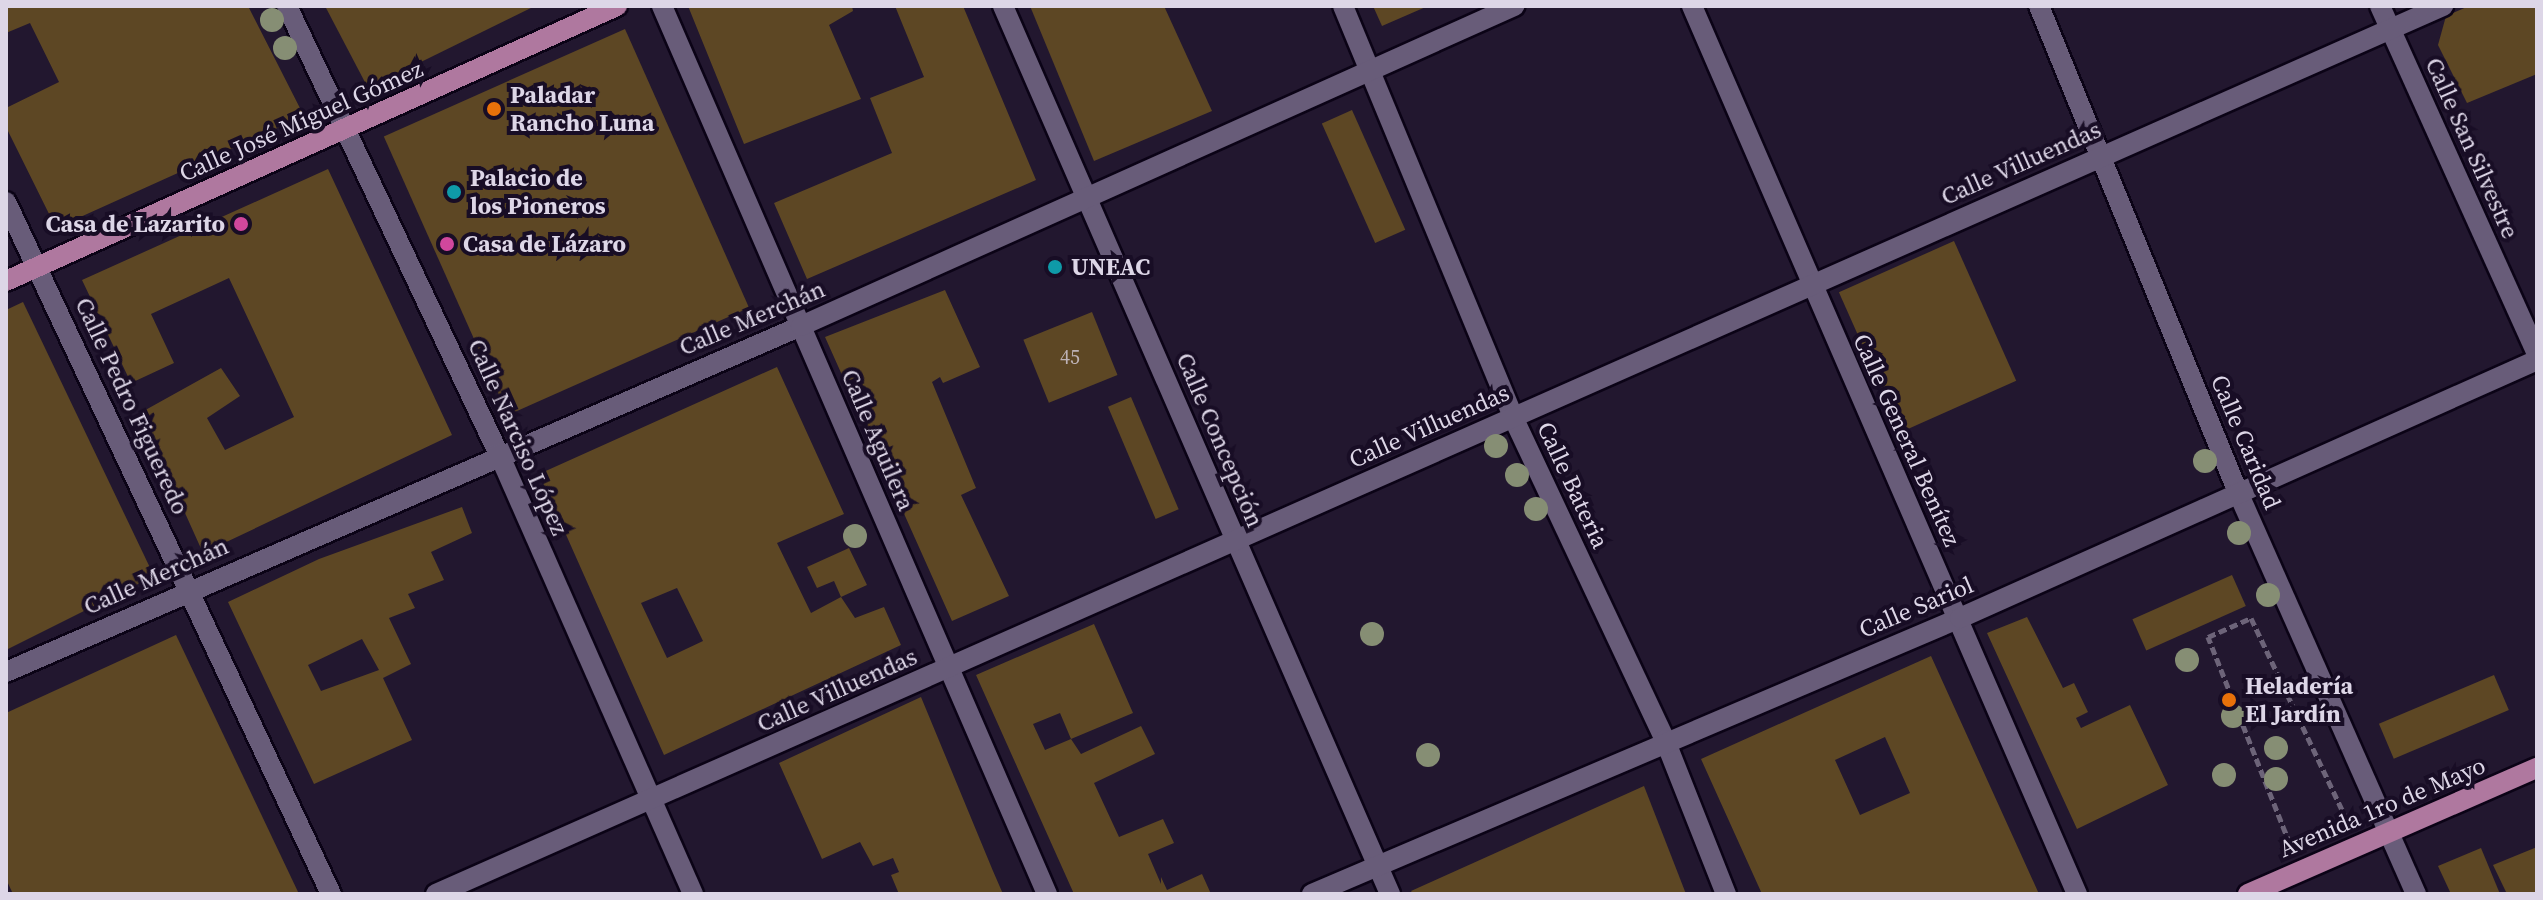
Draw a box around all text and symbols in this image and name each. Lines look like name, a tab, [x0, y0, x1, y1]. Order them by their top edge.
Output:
street label: Calle San Silvestre	[2419, 53, 2525, 243]
street label: Calle José Miguel Gómez	[175, 54, 427, 188]
place label: Paladar Rancho Luna	[510, 81, 654, 137]
marker: Paladar Rancho Luna	[485, 100, 503, 118]
street label: Calle Villuendas	[1936, 115, 2106, 211]
place label: Palacio de los Pioneros	[470, 164, 606, 220]
marker: Palacio de los Pioneros	[445, 183, 463, 201]
place label: Casa de Lazarito	[45, 210, 225, 238]
marker: Casa de Lazarito	[232, 215, 250, 233]
place label: Casa de Lázaro	[463, 230, 626, 258]
marker: Casa de Lázaro	[438, 235, 456, 253]
place label: UNEAC	[1071, 253, 1150, 281]
marker: UNEAC	[1046, 258, 1064, 276]
street label: Calle Merchán	[675, 274, 829, 362]
street label: Calle Pedro Figueredo	[69, 293, 195, 519]
street label: Calle General Benítez	[1847, 329, 1967, 551]
street label: Calle Narciso López	[462, 335, 574, 539]
house number: 45	[1060, 345, 1080, 369]
street label: Calle Concepción	[1170, 348, 1270, 532]
street label: Calle Aguilera	[835, 365, 921, 515]
street label: Calle Caridad	[2205, 370, 2287, 514]
street label: Calle Villuendas	[1344, 378, 1514, 474]
street label: Calle Bateria	[1531, 417, 1615, 553]
street label: Calle Merchán	[79, 531, 233, 621]
street label: Calle Sariol	[1855, 570, 1977, 644]
street label: Calle Villuendas	[752, 642, 922, 738]
place label: Heladería El Jardín	[2245, 672, 2353, 728]
marker: Heladería El Jardín	[2220, 691, 2238, 709]
street label: Avenida 1ro de Mayo	[2274, 750, 2490, 864]

